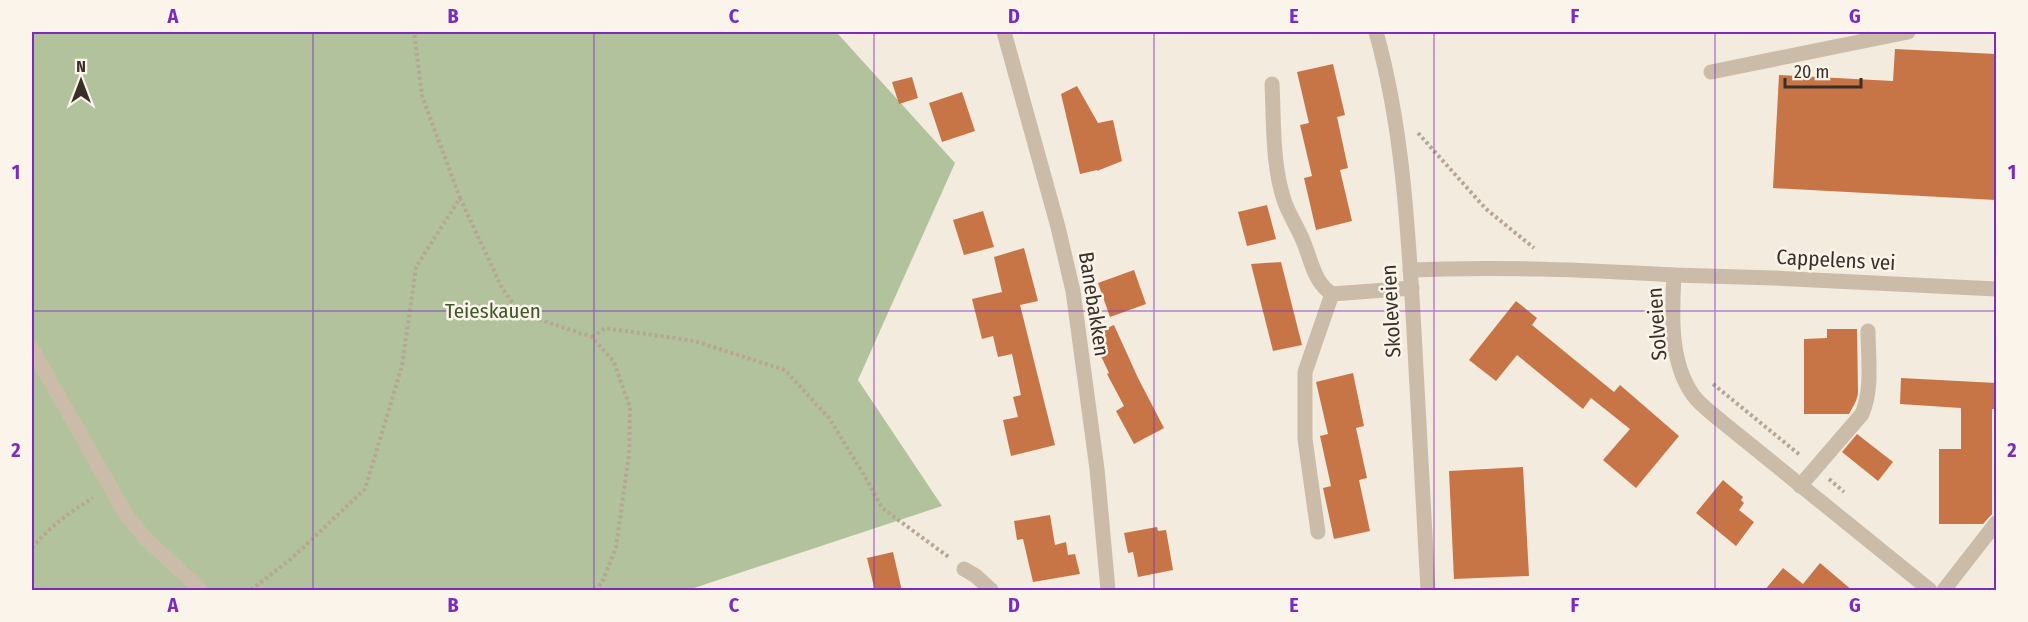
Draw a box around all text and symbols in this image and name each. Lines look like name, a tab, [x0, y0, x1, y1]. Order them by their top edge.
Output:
text: A	[167, 4, 180, 28]
text: B	[447, 4, 459, 28]
text: C	[729, 4, 740, 28]
text: D	[1008, 4, 1020, 28]
text: E	[1289, 4, 1299, 28]
text: F	[1571, 4, 1580, 28]
text: G	[1849, 4, 1861, 28]
north arrow	[51, 51, 111, 111]
scale bar	[1785, 51, 1862, 89]
text: N	[76, 57, 86, 76]
text: 20 m	[1794, 61, 1829, 83]
text: 1	[12, 160, 20, 184]
text: 1	[2008, 160, 2016, 184]
street label: Cappelens vei	[1776, 244, 1896, 276]
street label: Banebakken	[1073, 250, 1115, 358]
street label: Skoleveien	[1376, 264, 1406, 358]
street label: Solveien	[1641, 287, 1673, 361]
park label: Teieskauen	[445, 298, 541, 324]
text: 2	[10, 438, 21, 462]
text: 2	[2006, 438, 2017, 462]
text: A	[167, 593, 180, 617]
text: B	[447, 593, 459, 617]
text: C	[729, 593, 740, 617]
text: D	[1008, 593, 1020, 617]
text: E	[1289, 593, 1299, 617]
text: F	[1571, 593, 1580, 617]
text: G	[1849, 593, 1861, 617]

